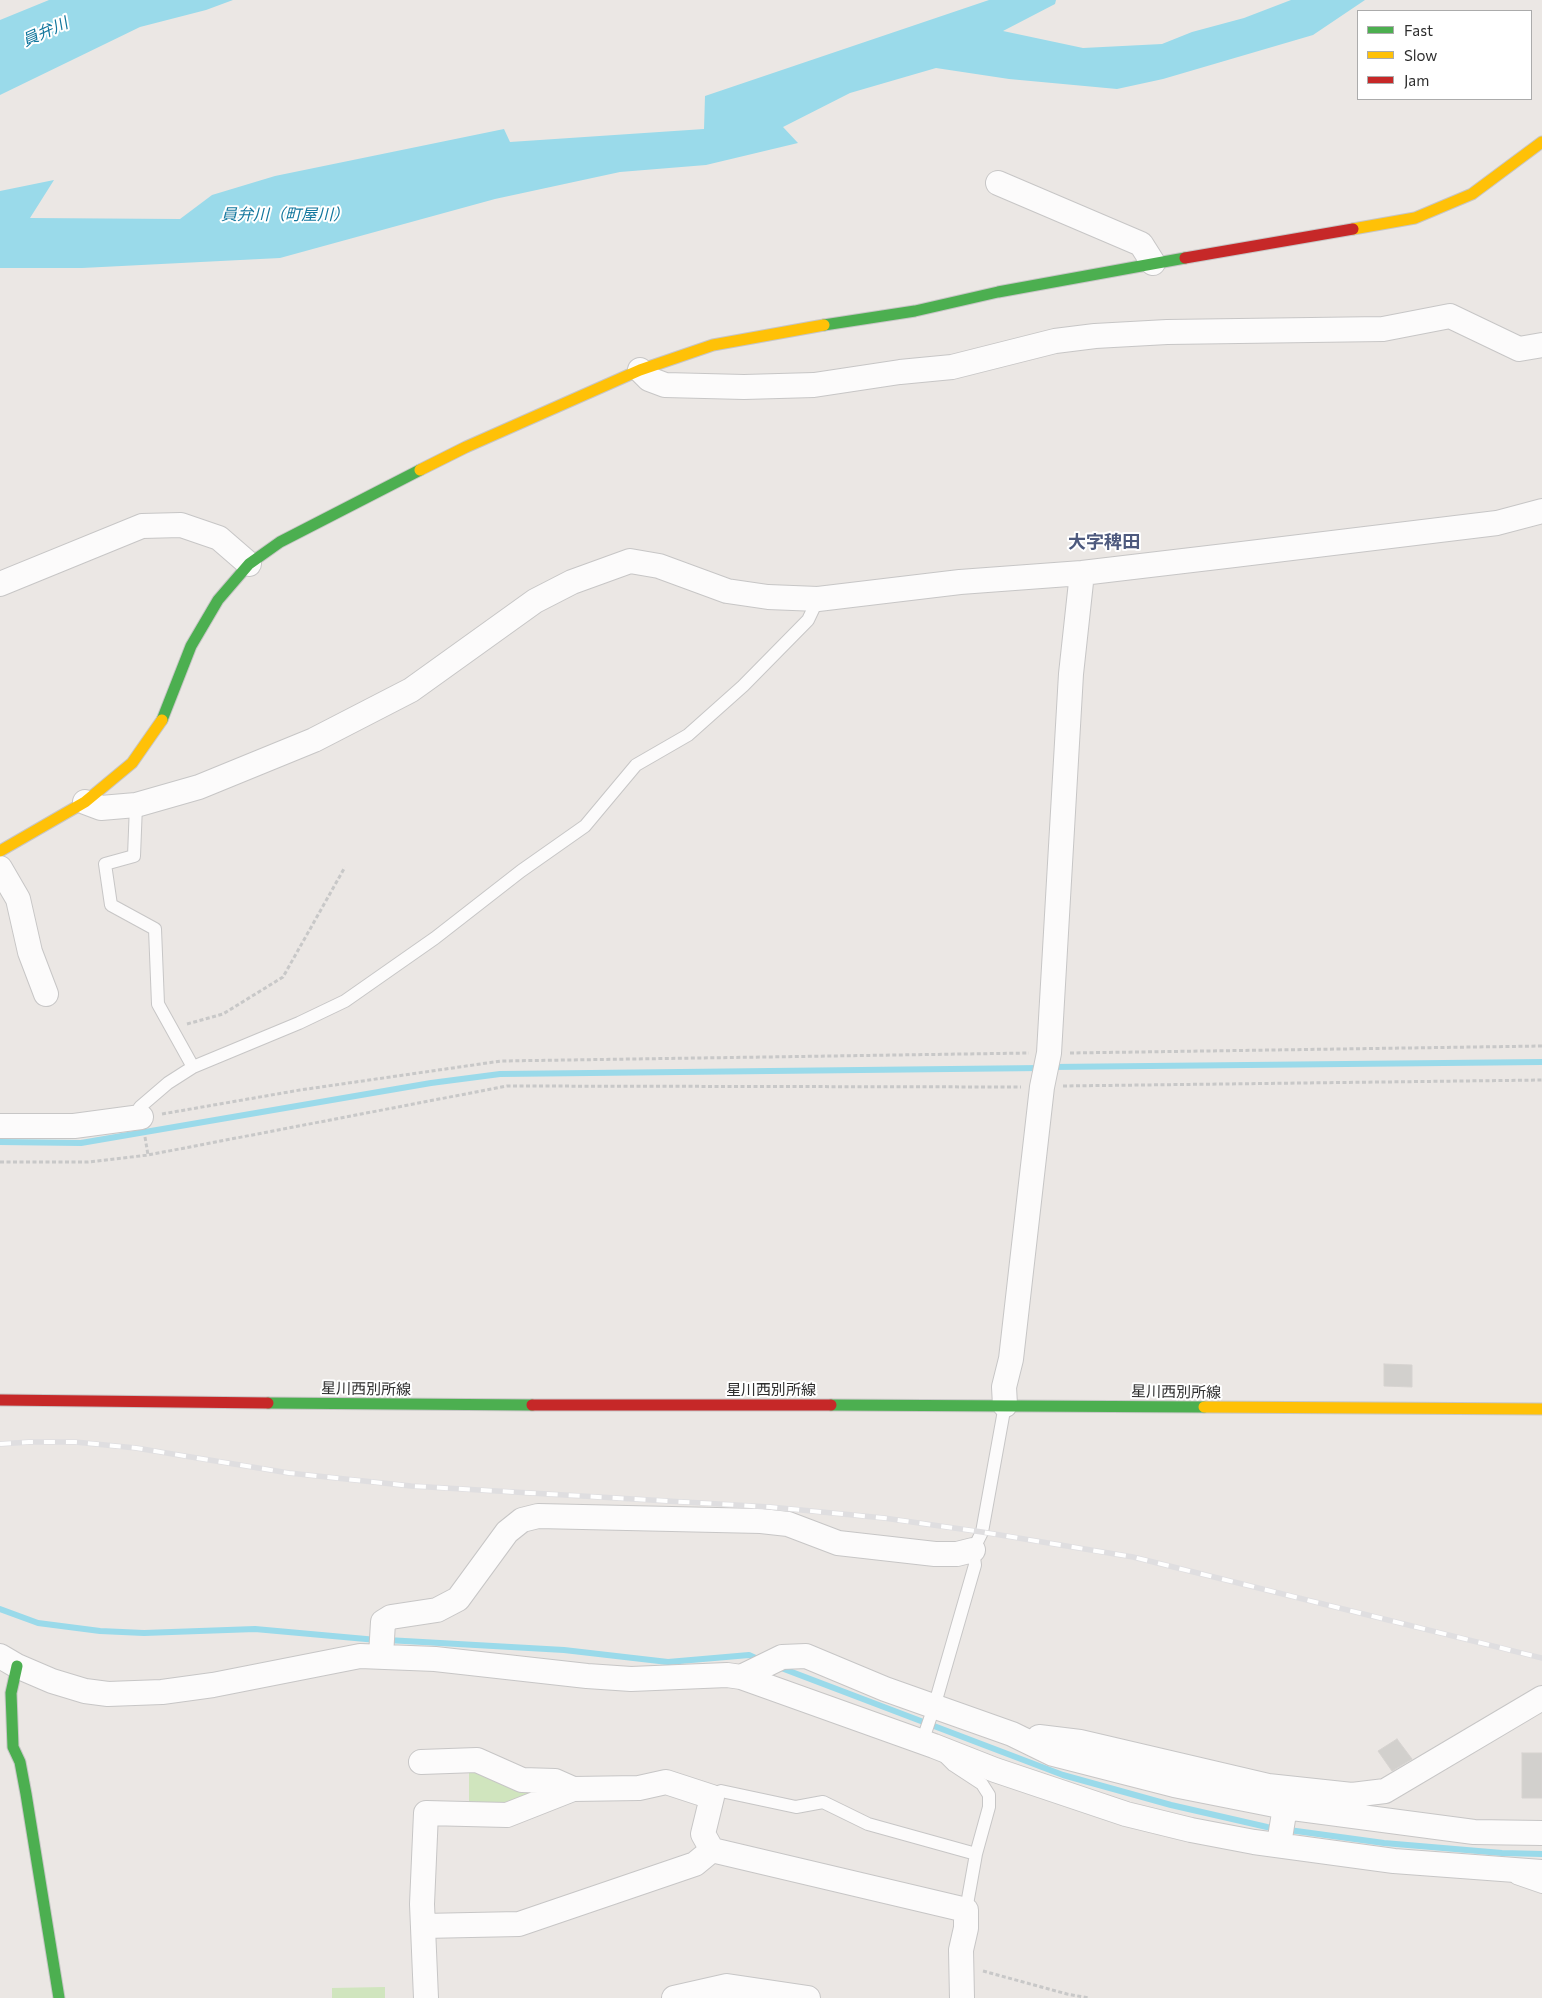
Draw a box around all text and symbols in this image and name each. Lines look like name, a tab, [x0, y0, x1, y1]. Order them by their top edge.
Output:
legend	[1357, 10, 1532, 100]
water label: 員弁川	[19, 13, 71, 51]
text: Fast	[1404, 21, 1433, 39]
text: Slow	[1404, 46, 1437, 64]
text: Jam	[1404, 71, 1429, 89]
water label: 員弁川（町屋川）	[221, 205, 349, 225]
district label: 大字稗田	[1068, 531, 1140, 553]
street label: 星川西別所線	[321, 1379, 411, 1399]
street label: 星川西別所線	[726, 1381, 816, 1399]
street label: 星川西別所線	[1131, 1382, 1221, 1402]

